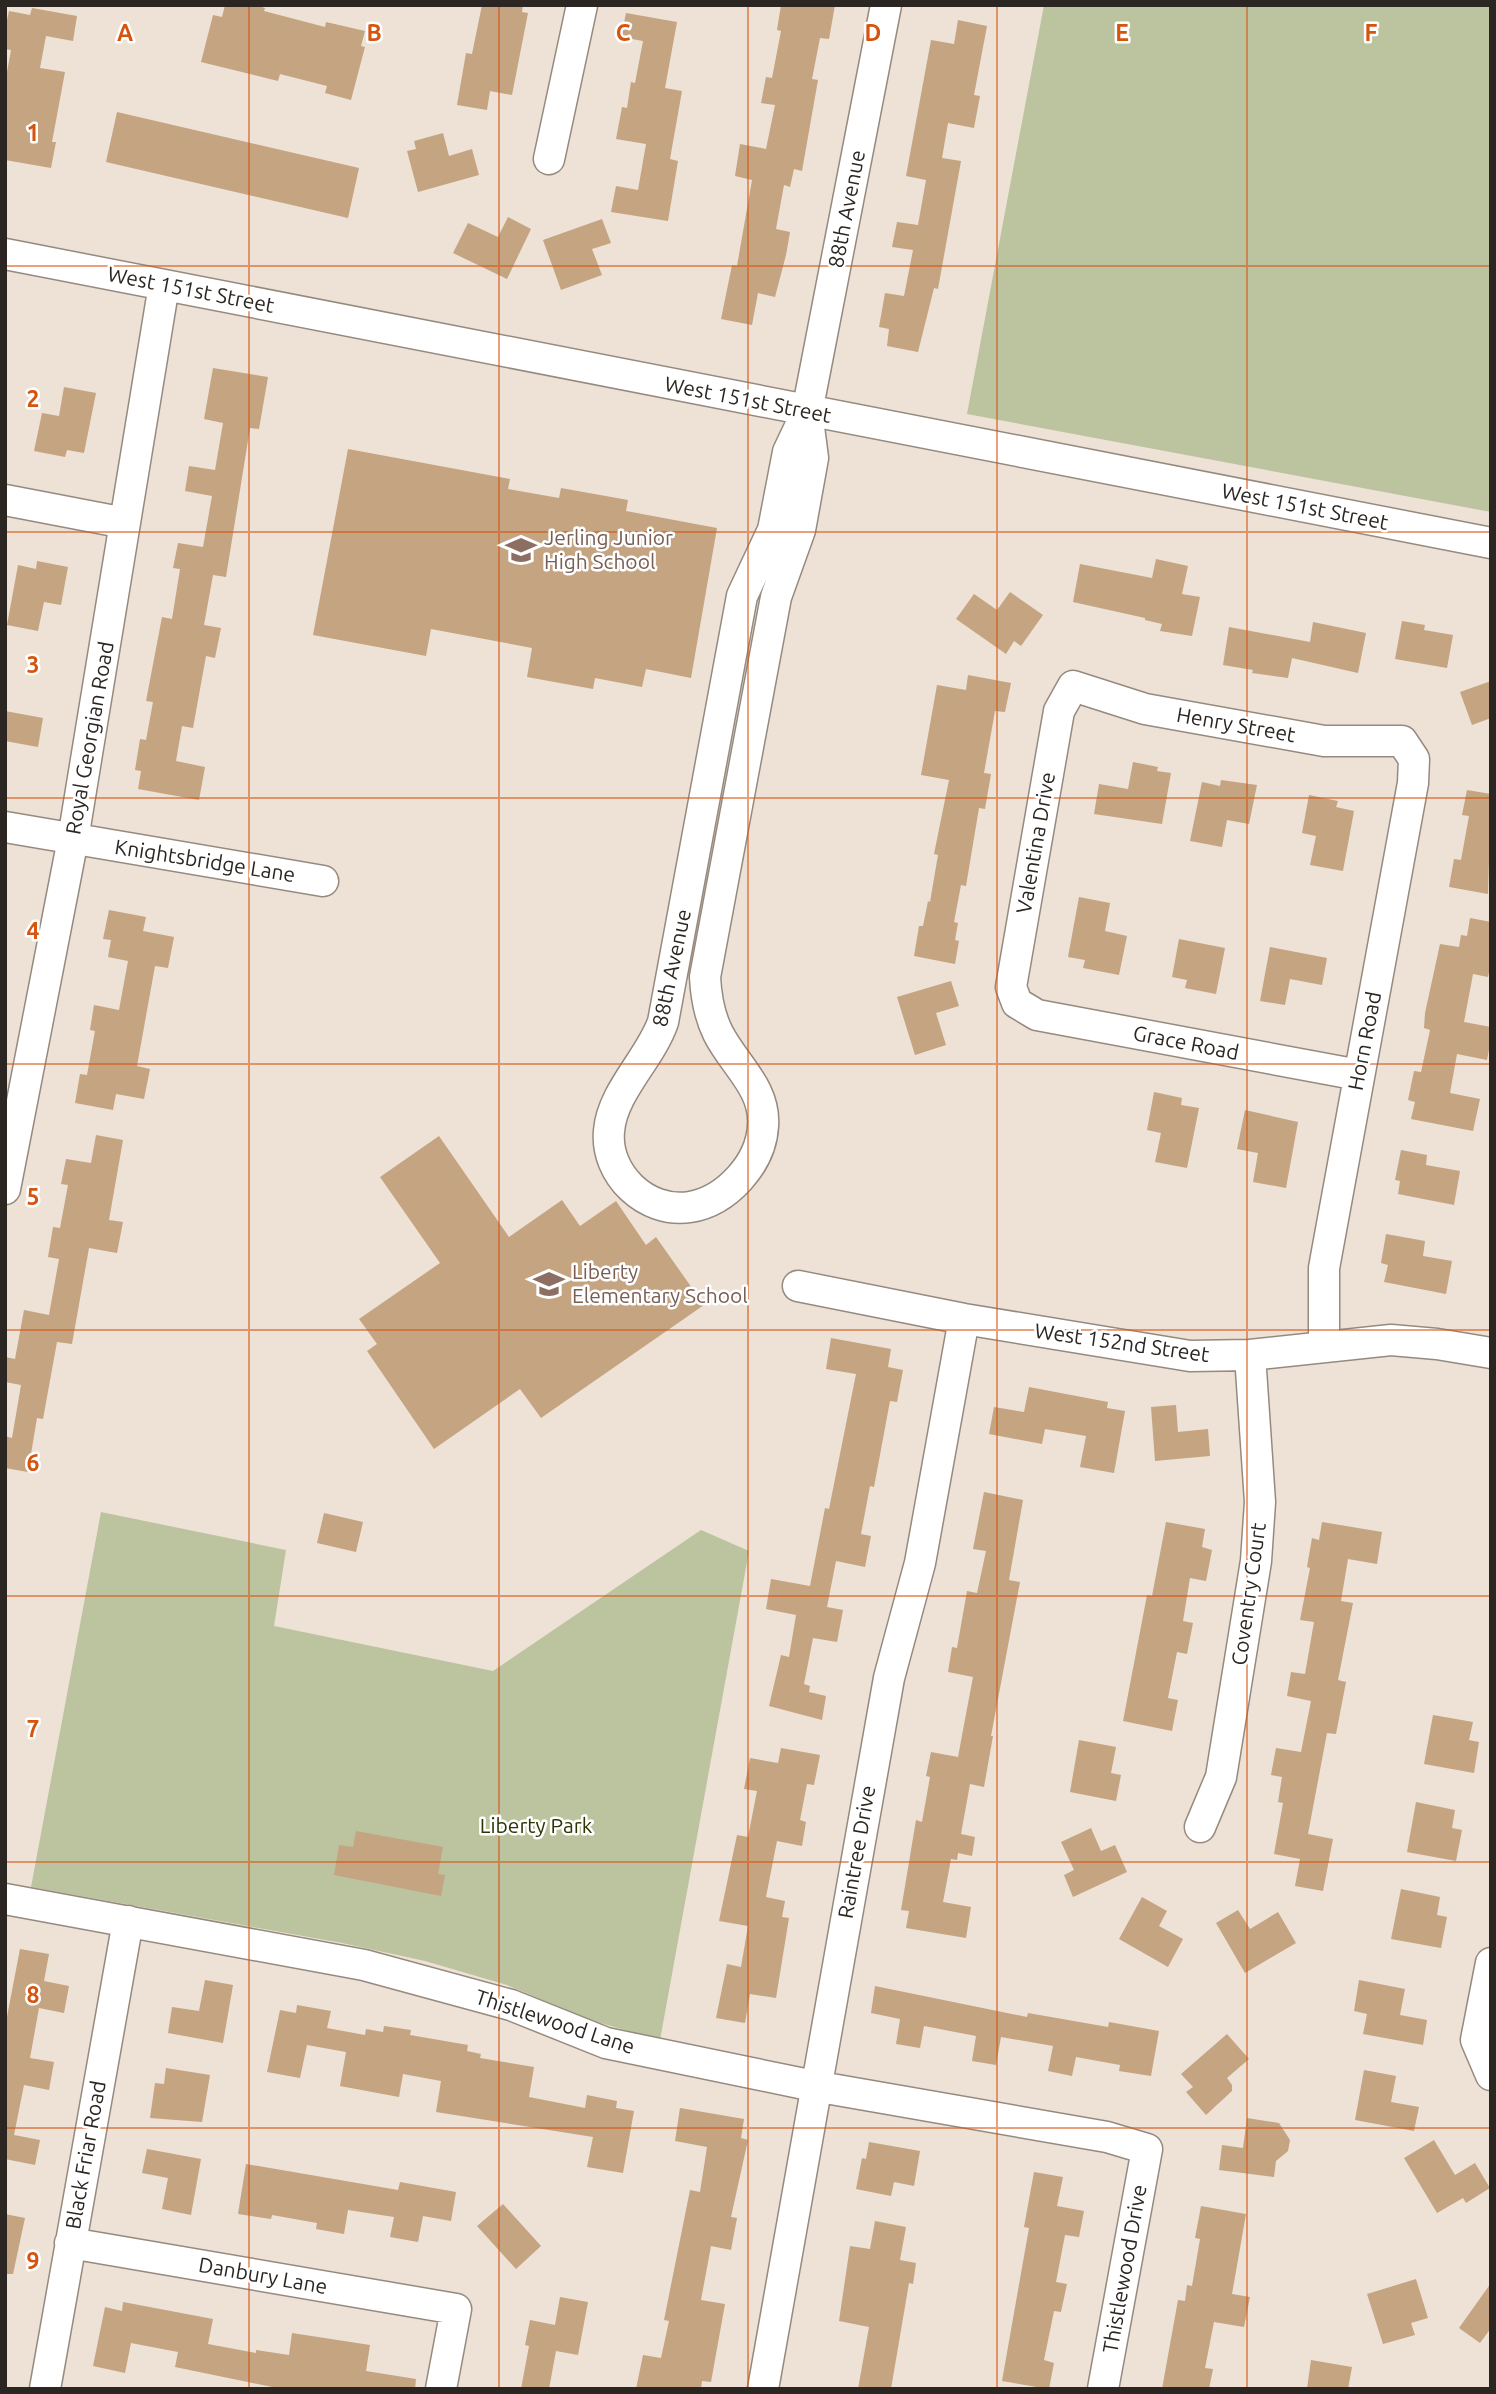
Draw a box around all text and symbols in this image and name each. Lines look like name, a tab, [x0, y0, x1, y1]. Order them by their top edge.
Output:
text: A	[117, 20, 133, 45]
text: B	[366, 20, 382, 45]
text: C	[616, 20, 631, 45]
text: D	[865, 20, 881, 45]
text: E	[1115, 20, 1129, 45]
text: F	[1365, 20, 1378, 45]
text: 1	[27, 120, 39, 145]
street label: 88th Avenue	[823, 148, 869, 270]
street label: West 151st Street	[106, 261, 277, 317]
street label: West 151st Street	[663, 371, 834, 427]
text: 2	[27, 386, 39, 411]
street label: West 151st Street	[1220, 478, 1391, 534]
place label: Jerling Junior High School	[544, 525, 673, 573]
school or university icon: Jerling Junior High School	[504, 533, 538, 567]
street label: Royal Georgian Road	[60, 640, 118, 836]
text: 3	[27, 652, 39, 677]
street label: Henry Street	[1175, 702, 1297, 746]
street label: Valentina Drive	[1011, 770, 1059, 916]
street label: Knightsbridge Lane	[113, 834, 297, 886]
street label: 88th Avenue	[647, 907, 695, 1029]
text: 4	[27, 918, 40, 943]
street label: Horn Road	[1343, 989, 1385, 1092]
street label: Grace Road	[1131, 1020, 1241, 1064]
text: 5	[27, 1184, 39, 1209]
place label: Liberty Elementary School	[572, 1259, 748, 1307]
school or university icon: Liberty Elementary School	[532, 1267, 566, 1301]
street label: West 152nd Street	[1033, 1318, 1211, 1366]
text: 6	[27, 1450, 40, 1475]
street label: Coventry Court	[1226, 1521, 1270, 1667]
text: 7	[27, 1716, 39, 1741]
street label: Raintree Drive	[832, 1783, 880, 1920]
park label: Liberty Park	[480, 1813, 593, 1837]
text: 8	[27, 1982, 39, 2007]
street label: Thistlewood Lane	[473, 1984, 638, 2058]
street label: Black Friar Road	[60, 2079, 110, 2231]
street label: Thistlewood Drive	[1097, 2183, 1151, 2355]
text: 9	[27, 2248, 39, 2273]
street label: Danbury Lane	[197, 2252, 329, 2298]

